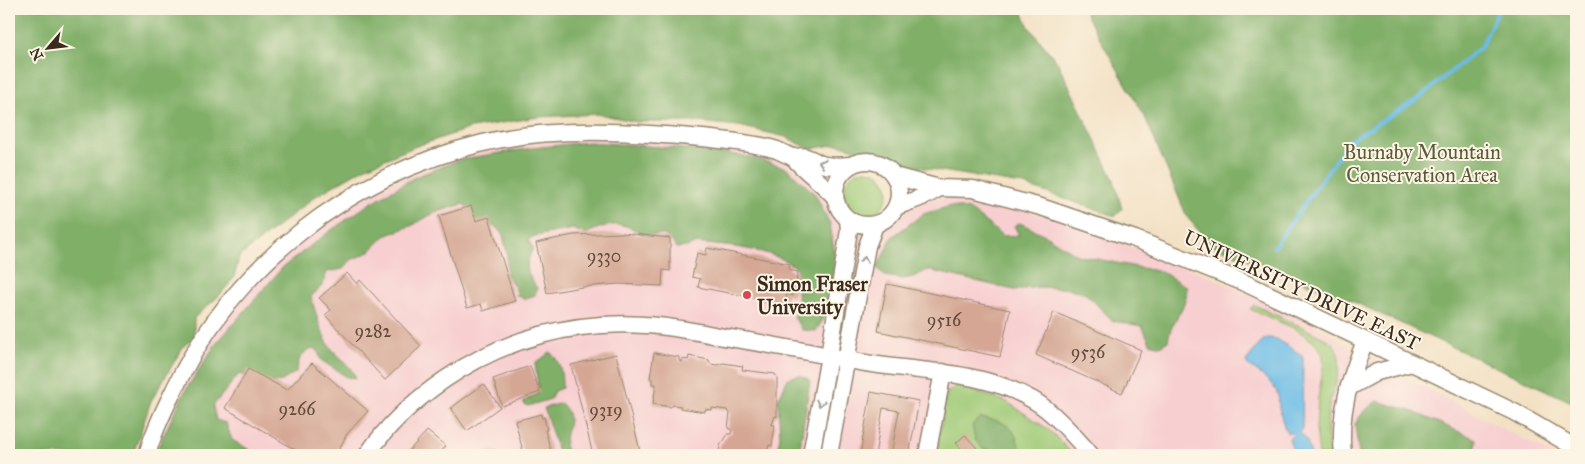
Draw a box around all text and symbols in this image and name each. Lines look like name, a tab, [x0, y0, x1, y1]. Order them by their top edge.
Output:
north arrow	[22, 22, 72, 72]
text: N	[27, 45, 47, 63]
park label: Burnaby Mountain Conservation Area	[1343, 140, 1501, 187]
one-way arrow	[818, 159, 826, 169]
street label: UNIVERSITY DRIVE EAST	[1180, 225, 1424, 356]
house number: 9330	[587, 245, 621, 267]
one-way arrow	[859, 255, 869, 264]
place label: Simon Fraser University	[757, 272, 868, 320]
marker: Simon Fraser University	[741, 289, 753, 301]
house number: 9516	[927, 309, 962, 331]
house number: 9282	[355, 320, 392, 342]
house number: 9536	[1071, 341, 1106, 363]
house number: 9266	[278, 398, 316, 420]
house number: 9319	[589, 399, 623, 421]
one-way arrow	[815, 399, 826, 408]

